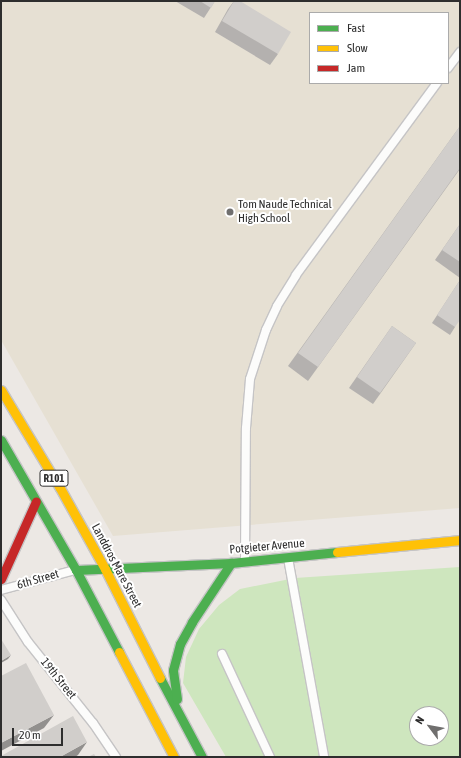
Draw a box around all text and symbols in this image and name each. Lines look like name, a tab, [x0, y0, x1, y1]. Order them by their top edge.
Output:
legend	[309, 12, 449, 84]
text: Fast	[347, 21, 365, 35]
text: Slow	[347, 41, 368, 55]
text: Jam	[347, 61, 365, 75]
place label: Tom Naude Technical High School	[238, 198, 332, 226]
marker: Tom Naude Technical High School	[225, 207, 235, 217]
road number: R101	[39, 469, 69, 487]
street label: Landdros Mare Street	[88, 522, 144, 610]
street label: Potgieter Avenue	[229, 537, 305, 557]
street label: 6th Street	[15, 567, 61, 593]
street label: 19th Street	[37, 656, 79, 702]
north arrow	[409, 706, 449, 746]
text: N	[413, 714, 426, 726]
scale bar	[14, 720, 65, 746]
text: 20 m	[19, 728, 41, 742]

